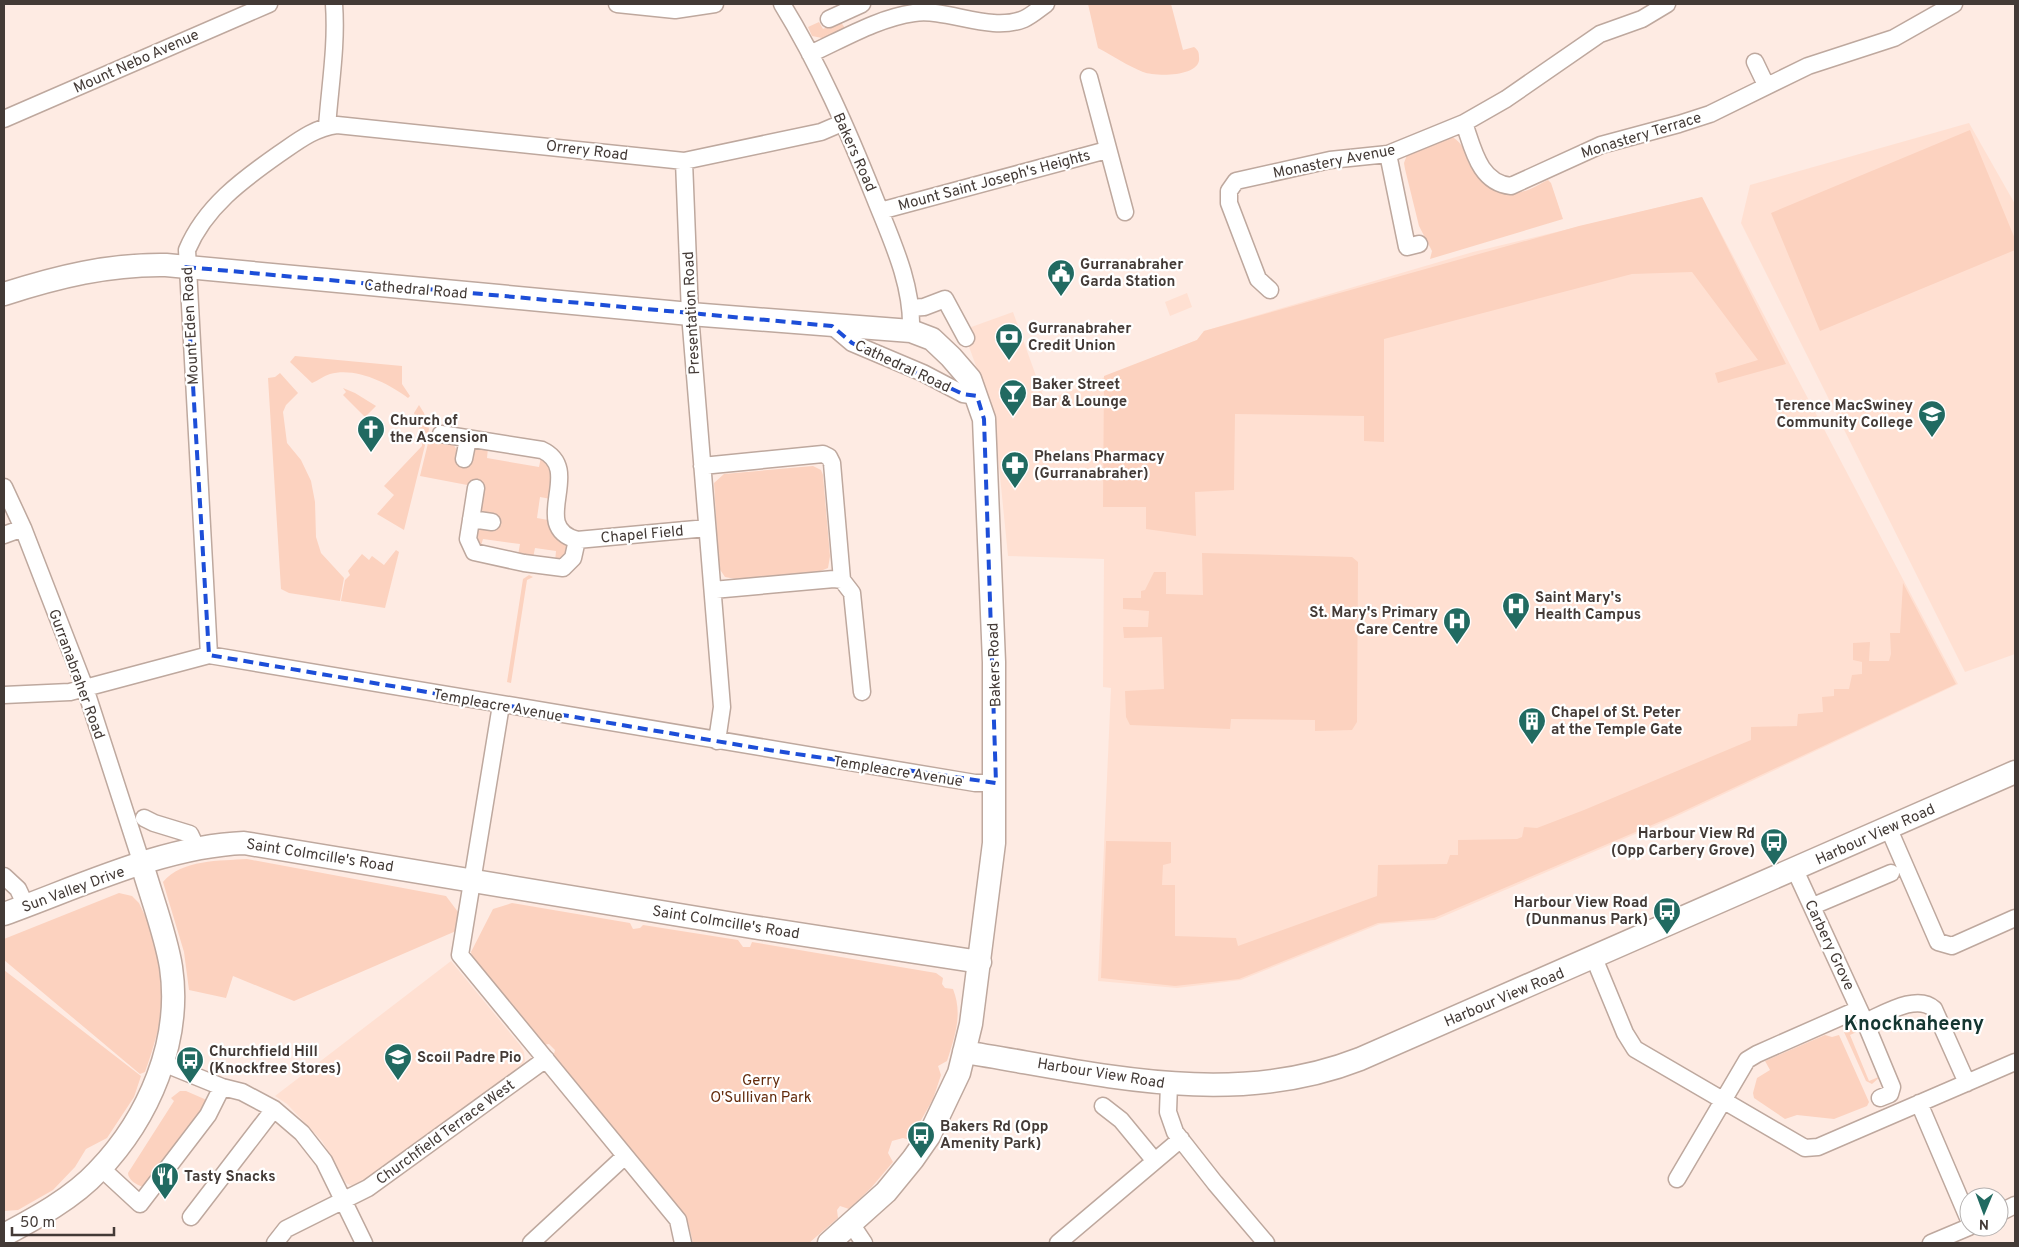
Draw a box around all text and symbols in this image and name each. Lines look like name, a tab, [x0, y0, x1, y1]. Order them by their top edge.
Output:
street label: Mount Nebo Avenue	[71, 26, 202, 99]
street label: Monastery Terrace	[1579, 109, 1704, 164]
street label: Bakers Road	[828, 110, 880, 195]
street label: Orrery Road	[545, 137, 629, 166]
street label: Monastery Avenue	[1271, 141, 1397, 184]
street label: Mount Saint Joseph's Heights	[896, 147, 1093, 216]
street label: Presentation Road	[680, 251, 705, 375]
place label: Gurranabraher Garda Station	[1080, 256, 1184, 292]
public building icon: Gurranabraher Garda Station	[1046, 258, 1076, 297]
street label: Mount Eden Road	[179, 266, 204, 385]
street label: Cathedral Road	[363, 277, 468, 304]
place label: Gurranabraher Credit Union	[1028, 320, 1132, 356]
bank icon: Gurranabraher Credit Union	[994, 322, 1024, 361]
street label: Cathedral Road	[851, 337, 953, 398]
place label: Baker Street Bar & Lounge	[1032, 376, 1127, 412]
bar icon: Baker Street Bar & Lounge	[998, 378, 1028, 417]
place label: Terence MacSwiney Community College	[1775, 397, 1913, 433]
school or university icon: Terence MacSwiney Community College	[1917, 399, 1947, 438]
place label: Church of the Ascension	[390, 412, 488, 448]
church icon: Church of the Ascension	[356, 414, 386, 453]
place label: Phelans Pharmacy (Gurranabraher)	[1034, 448, 1165, 484]
pharmacy icon: Phelans Pharmacy (Gurranabraher)	[1000, 450, 1030, 489]
street label: Chapel Field	[600, 522, 684, 549]
place label: Saint Mary's Health Campus	[1535, 589, 1641, 625]
hospital icon: Saint Mary's Health Campus	[1501, 591, 1531, 630]
place label: St. Mary's Primary Care Centre	[1309, 604, 1438, 640]
hospital icon: St. Mary's Primary Care Centre	[1442, 606, 1472, 645]
street label: Gurranabraher Road	[43, 607, 108, 742]
street label: Bakers Road	[985, 622, 1006, 708]
street label: Templeacre Avenue	[432, 686, 564, 727]
place label: Chapel of St. Peter at the Temple Gate	[1551, 704, 1682, 740]
building icon: Chapel of St. Peter at the Temple Gate	[1517, 706, 1547, 745]
street label: Templeacre Avenue	[832, 753, 964, 792]
street label: Harbour View Road	[1813, 801, 1938, 870]
place label: Harbour View Rd (Opp Carbery Grove)	[1611, 825, 1755, 861]
bus stop icon: Harbour View Rd (Opp Carbery Grove)	[1759, 827, 1789, 866]
street label: Saint Colmcille's Road	[245, 835, 395, 878]
street label: Sun Valley Drive	[19, 863, 128, 918]
place label: Harbour View Road (Dunmanus Park)	[1514, 894, 1648, 930]
bus stop icon: Harbour View Road (Dunmanus Park)	[1652, 896, 1682, 935]
street label: Carbery Grove	[1799, 897, 1858, 994]
street label: Saint Colmcille's Road	[651, 902, 801, 945]
street label: Harbour View Road	[1442, 964, 1568, 1032]
district label: Knocknaheeny	[1844, 1012, 1984, 1038]
school or university icon: Scoil Padre Pio	[383, 1042, 413, 1081]
place label: Churchfield Hill (Knockfree Stores)	[209, 1043, 341, 1079]
bus stop icon: Churchfield Hill (Knockfree Stores)	[175, 1045, 205, 1084]
place label: Scoil Padre Pio	[417, 1049, 522, 1068]
street label: Harbour View Road	[1036, 1055, 1166, 1094]
park label: Gerry O'Sullivan Park	[710, 1072, 812, 1108]
street label: Churchfield Terrace West	[373, 1076, 519, 1190]
place label: Bakers Rd (Opp Amenity Park)	[940, 1118, 1048, 1154]
bus stop icon: Bakers Rd (Opp Amenity Park)	[906, 1120, 936, 1159]
restaurant icon: Tasty Snacks	[150, 1161, 180, 1200]
place label: Tasty Snacks	[184, 1168, 276, 1187]
north arrow	[1959, 1187, 2009, 1237]
scale bar	[12, 1204, 115, 1236]
text: 50 m	[20, 1214, 55, 1233]
text: N	[1979, 1215, 1989, 1232]

